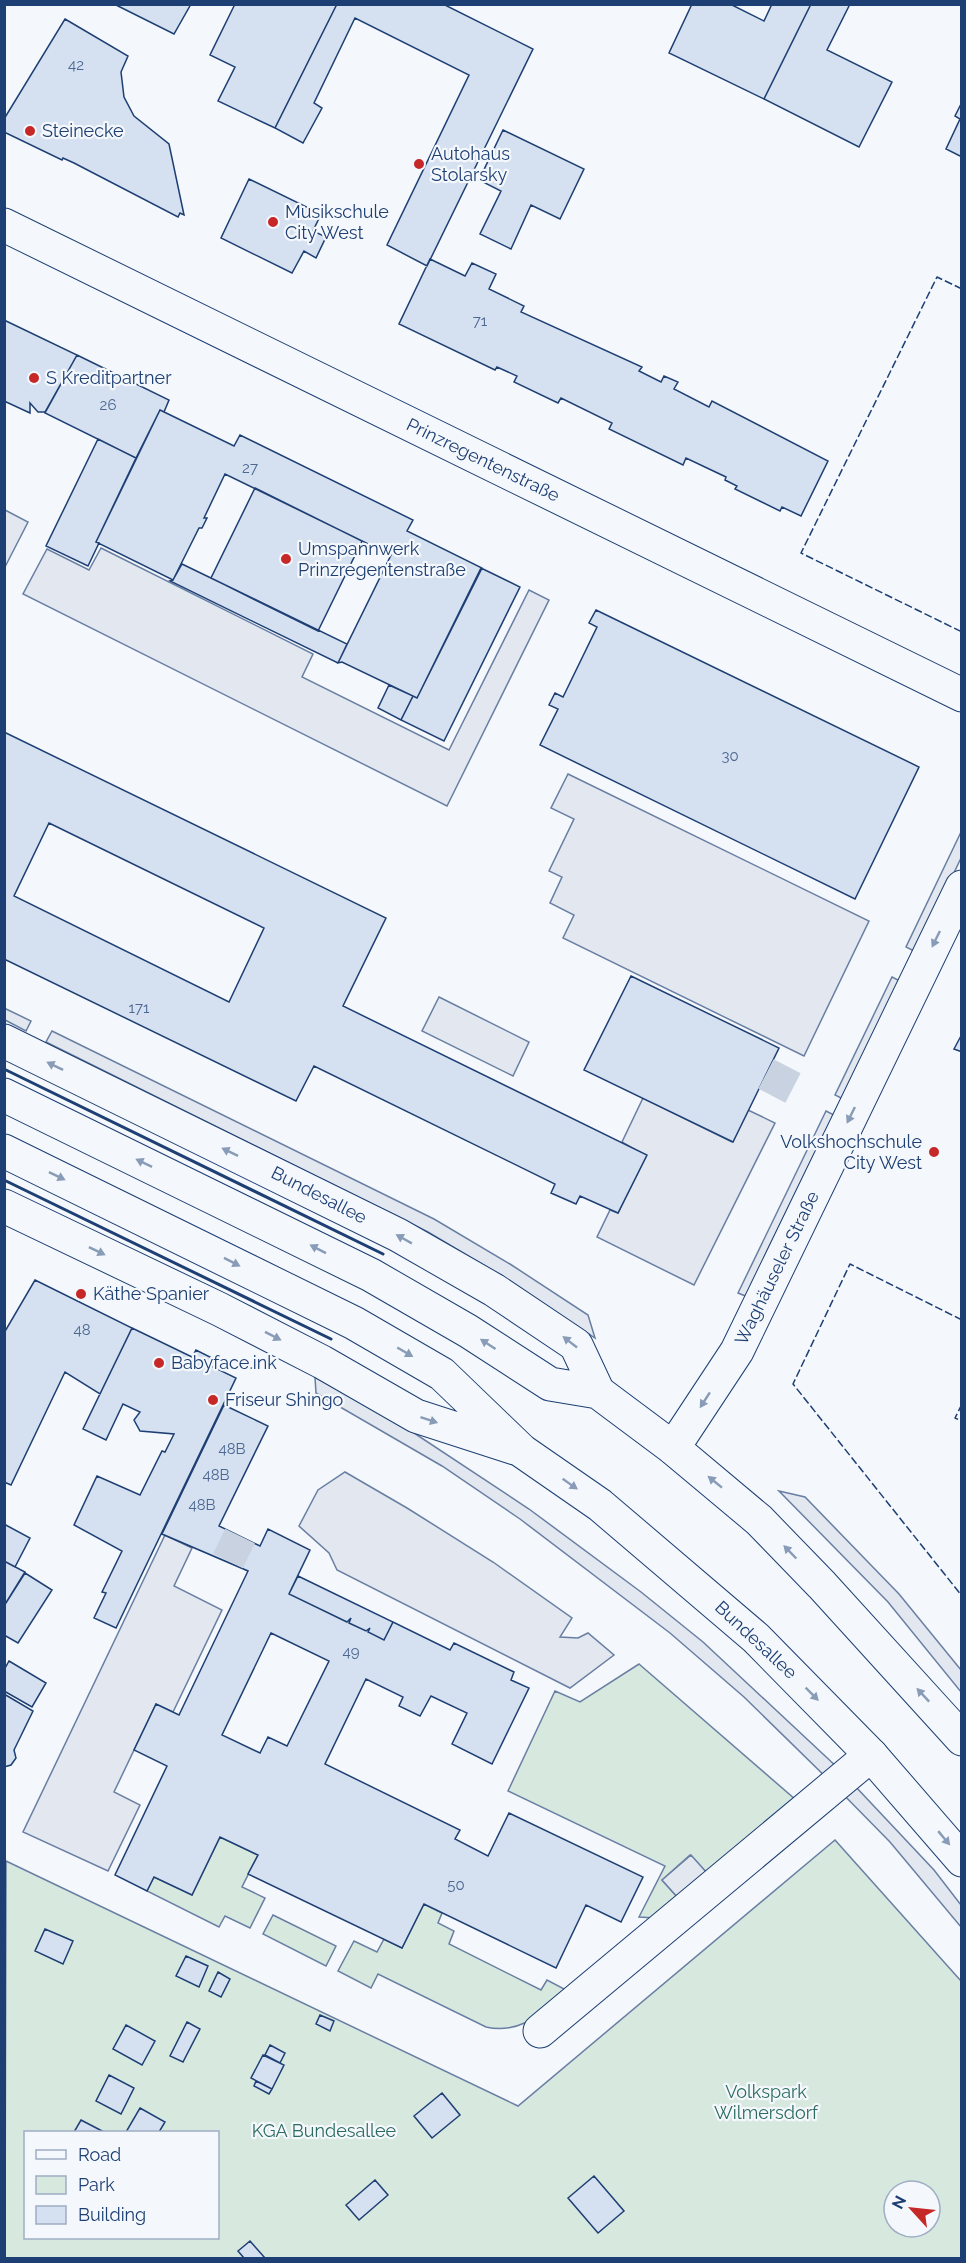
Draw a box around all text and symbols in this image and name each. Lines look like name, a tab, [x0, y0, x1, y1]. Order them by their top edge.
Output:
house number: 42	[68, 56, 84, 74]
place label: Steinecke	[42, 120, 124, 141]
marker: Steinecke	[23, 124, 37, 138]
place label: Autohaus Stolarsky	[431, 143, 510, 185]
marker: Autohaus Stolarsky	[412, 157, 426, 171]
place label: Musikschule City West	[285, 201, 389, 243]
marker: Musikschule City West	[266, 215, 280, 229]
house number: 71	[473, 312, 488, 330]
place label: S Kreditpartner	[46, 367, 172, 388]
marker: S Kreditpartner	[27, 371, 41, 385]
house number: 26	[100, 396, 116, 414]
street label: Prinzregentenstraße	[403, 413, 564, 506]
house number: 27	[242, 459, 258, 477]
place label: Umspannwerk Prinzregentenstraße	[298, 538, 466, 580]
marker: Umspannwerk Prinzregentenstraße	[279, 552, 293, 566]
house number: 30	[721, 747, 739, 765]
one-way arrow	[932, 931, 941, 948]
house number: 171	[129, 999, 150, 1017]
one-way arrow	[46, 1061, 63, 1071]
one-way arrow	[847, 1106, 856, 1123]
place label: Volkshochschule City West	[780, 1131, 922, 1173]
marker: Volkshochschule City West	[927, 1145, 941, 1159]
one-way arrow	[222, 1147, 239, 1156]
one-way arrow	[135, 1158, 152, 1167]
street label: Bundesallee	[268, 1162, 371, 1228]
one-way arrow	[49, 1172, 66, 1181]
street label: Waghäuseler Straße	[730, 1187, 823, 1348]
one-way arrow	[396, 1234, 413, 1244]
one-way arrow	[310, 1244, 327, 1254]
one-way arrow	[89, 1246, 106, 1255]
one-way arrow	[224, 1257, 241, 1266]
place label: Käthe Spanier	[93, 1283, 210, 1304]
marker: Käthe Spanier	[74, 1287, 88, 1301]
house number: 48	[73, 1321, 91, 1339]
one-way arrow	[264, 1331, 281, 1341]
one-way arrow	[562, 1335, 578, 1348]
one-way arrow	[480, 1339, 497, 1350]
one-way arrow	[397, 1347, 413, 1358]
place label: Babyface.ink	[171, 1352, 277, 1373]
marker: Babyface.ink	[152, 1356, 166, 1370]
place label: Friseur Shingo	[225, 1389, 344, 1410]
one-way arrow	[699, 1391, 711, 1407]
marker: Friseur Shingo	[206, 1393, 220, 1407]
one-way arrow	[420, 1415, 438, 1425]
house number: 48B	[218, 1440, 246, 1458]
house number: 48B	[202, 1466, 230, 1484]
one-way arrow	[707, 1475, 723, 1488]
one-way arrow	[562, 1478, 578, 1489]
house number: 48B	[188, 1496, 216, 1514]
one-way arrow	[783, 1545, 797, 1560]
street label: Bundesallee	[711, 1596, 802, 1683]
house number: 49	[343, 1643, 360, 1661]
one-way arrow	[805, 1687, 819, 1702]
one-way arrow	[916, 1687, 930, 1702]
one-way arrow	[937, 1830, 950, 1846]
house number: 50	[447, 1876, 465, 1894]
park label: Volkspark Wilmersdorf	[714, 2081, 819, 2123]
park label: KGA Bundesallee	[252, 2120, 397, 2141]
legend	[24, 2131, 219, 2239]
text: Road	[78, 2144, 121, 2165]
text: Park	[78, 2174, 115, 2195]
north arrow	[882, 2179, 942, 2239]
text: N	[888, 2193, 910, 2212]
text: Building	[78, 2204, 146, 2225]

